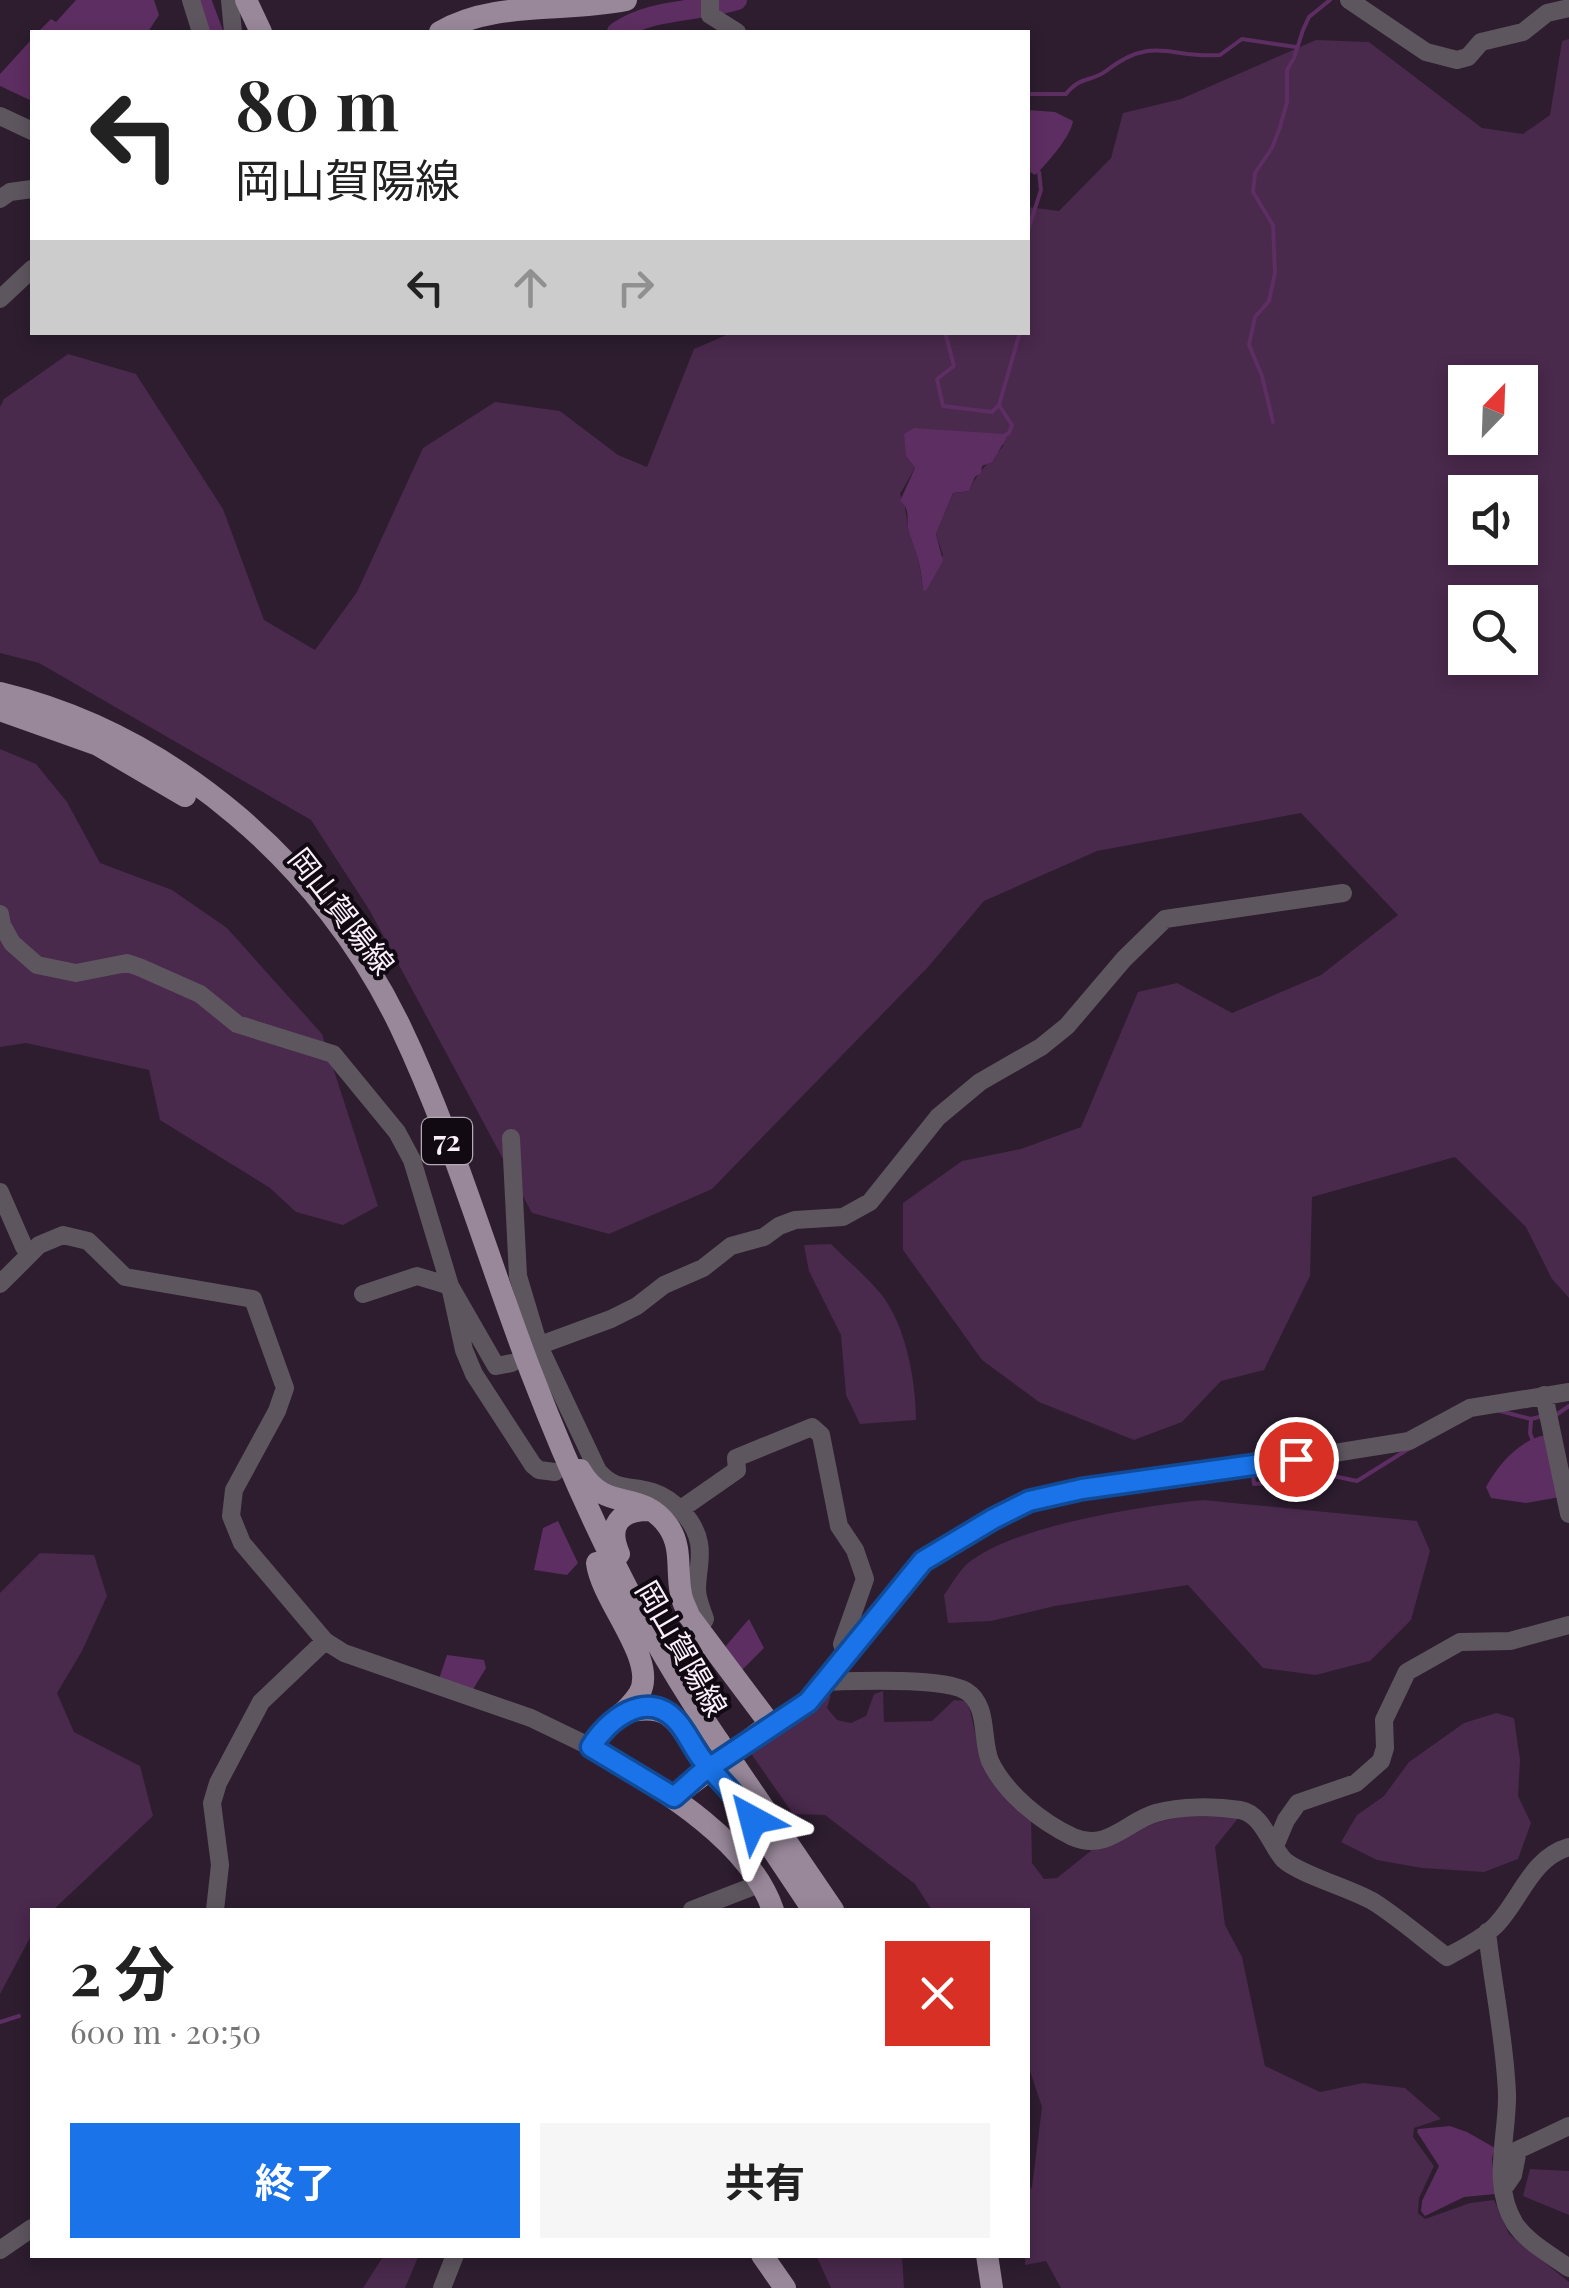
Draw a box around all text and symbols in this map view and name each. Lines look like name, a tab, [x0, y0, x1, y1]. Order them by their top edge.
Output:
text: 80 m	[235, 55, 399, 149]
icon: left	[70, 70, 200, 200]
text: 岡山賀陽線	[235, 148, 460, 208]
icon: left	[398, 260, 453, 315]
icon: ahead	[503, 260, 558, 315]
icon: right	[608, 260, 663, 315]
north arrow	[1448, 365, 1538, 455]
map controls	[1448, 365, 1538, 675]
button: sound	[1448, 475, 1538, 565]
button: search	[1448, 585, 1538, 675]
street label: 岡山賀陽線	[281, 839, 405, 982]
road number: 72	[422, 1118, 472, 1164]
pin	[1254, 1417, 1339, 1502]
icon: arrive	[1269, 1432, 1324, 1487]
street label: 岡山賀陽線	[628, 1573, 738, 1723]
position arrow	[701, 1768, 805, 1872]
text: 2 分	[70, 1931, 175, 2011]
button: close	[885, 1941, 990, 2046]
text: 600 m · 20:50	[70, 2009, 261, 2052]
button: 終了	[70, 2123, 520, 2238]
button: 共有	[540, 2123, 990, 2238]

